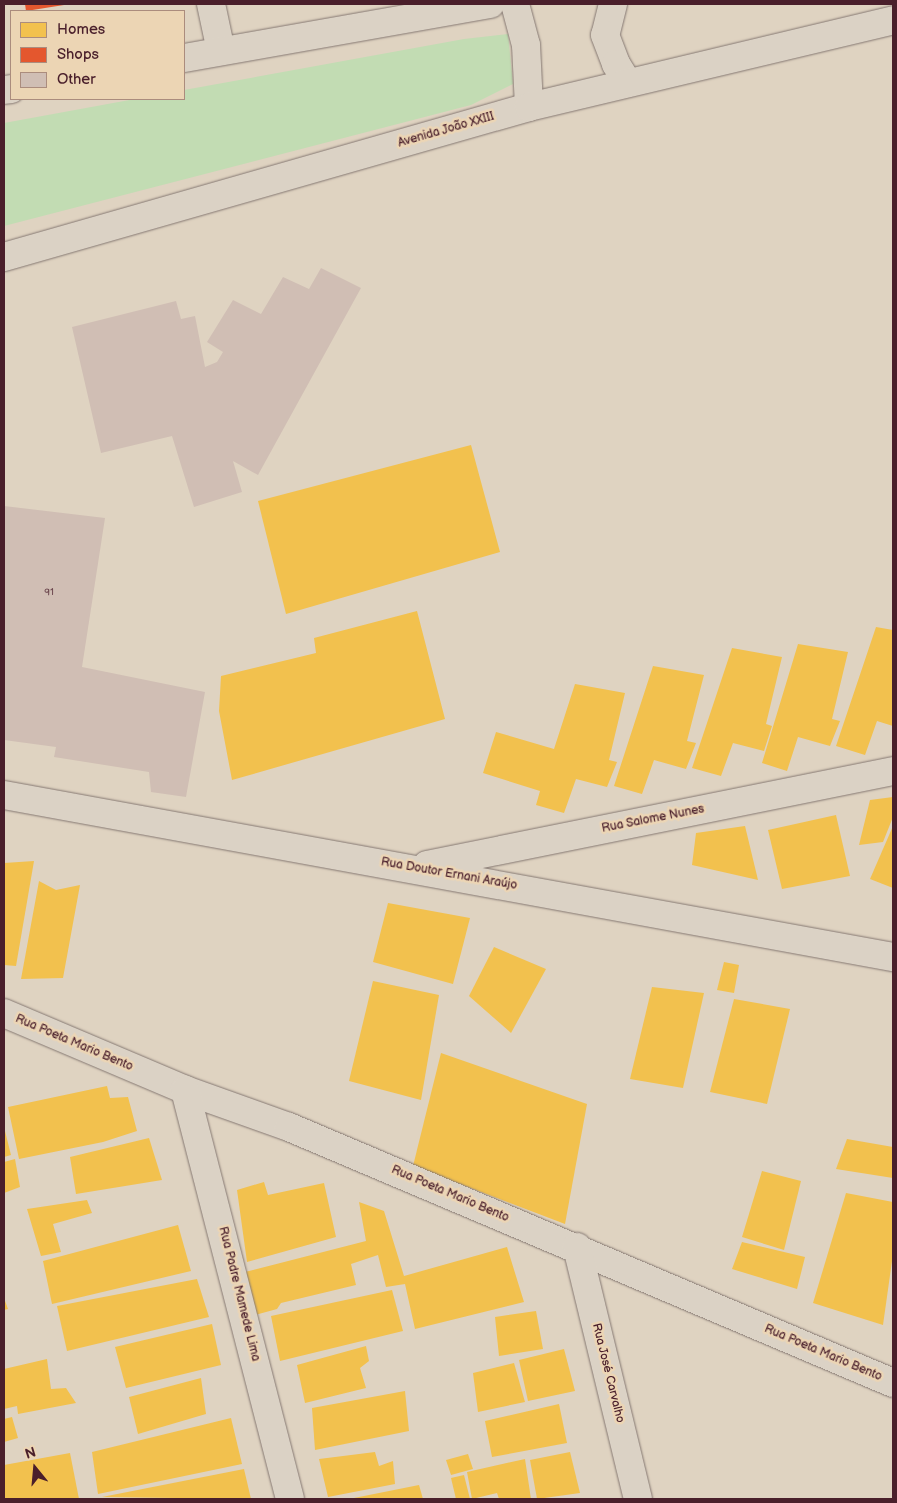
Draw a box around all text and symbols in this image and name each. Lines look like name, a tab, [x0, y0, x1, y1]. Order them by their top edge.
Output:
legend	[10, 10, 185, 100]
text: Homes	[57, 20, 105, 39]
text: Shops	[57, 45, 99, 64]
text: Other	[57, 70, 96, 89]
street label: Avenida João XXIII	[396, 109, 496, 151]
house number: 91	[44, 587, 54, 599]
street label: Rua Salome Nunes	[600, 802, 706, 836]
street label: Rua Doutor Ernani Araújo	[380, 855, 518, 893]
street label: Rua Poeta Mario Bento	[13, 1012, 135, 1074]
street label: Rua Poeta Mario Bento	[389, 1163, 511, 1225]
street label: Rua Padre Mamede Lima	[215, 1225, 263, 1363]
street label: Rua José Carvalho	[589, 1321, 627, 1425]
street label: Rua Poeta Mario Bento	[762, 1322, 884, 1384]
north arrow	[10, 1443, 60, 1493]
text: N	[23, 1444, 38, 1463]

